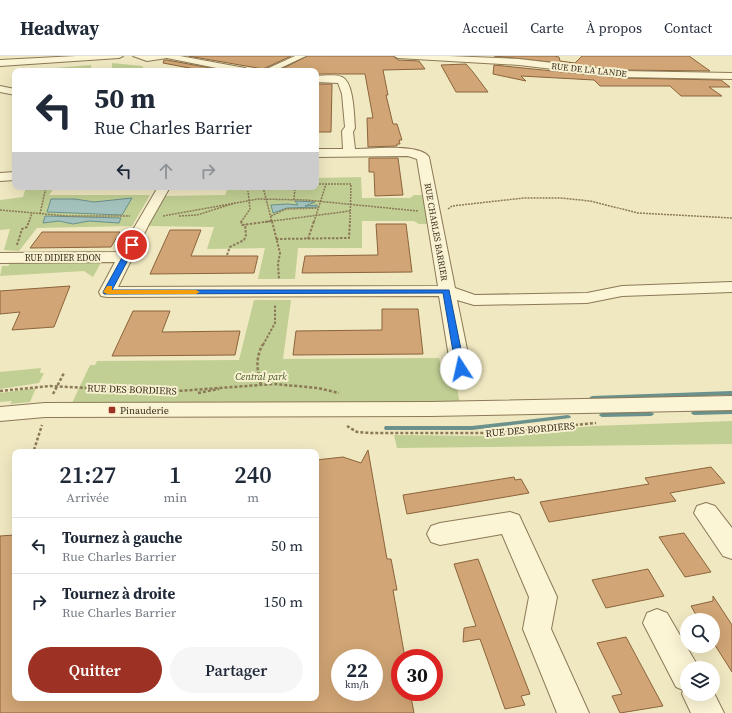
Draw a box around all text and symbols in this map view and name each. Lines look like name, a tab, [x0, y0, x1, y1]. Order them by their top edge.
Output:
text: Headway	[20, 15, 99, 41]
text: Accueil	[462, 18, 508, 38]
text: Carte	[530, 18, 564, 38]
text: À propos	[586, 18, 642, 38]
text: Contact	[664, 18, 712, 38]
street label: RUE DE LA LANDE	[551, 60, 628, 80]
text: 50 m	[94, 79, 156, 117]
icon: left	[28, 84, 80, 136]
text: Rue Charles Barrier	[94, 115, 252, 140]
icon: left	[113, 160, 135, 182]
icon: ahead	[155, 160, 177, 182]
icon: right	[197, 160, 219, 182]
street label: RUE CHARLES BARRIER	[422, 182, 451, 282]
pin	[115, 228, 149, 262]
icon: arrive	[121, 234, 143, 256]
street label: RUE DIDIER EDON	[25, 252, 102, 264]
position arrow	[440, 348, 482, 390]
park label: Central park	[235, 370, 287, 383]
street label: RUE DES BORDIERS	[87, 381, 177, 398]
place label: Pinauderie	[120, 404, 169, 417]
marker: Pinauderie	[107, 405, 117, 415]
street label: RUE DES BORDIERS	[485, 419, 575, 440]
text: 21:27	[59, 458, 116, 491]
text: 1	[169, 458, 182, 491]
text: 240	[234, 458, 272, 491]
text: Arrivée	[66, 489, 109, 506]
text: min	[164, 489, 187, 506]
text: m	[247, 489, 259, 506]
text: Tournez à gauche	[62, 527, 182, 548]
icon: left	[28, 535, 50, 557]
text: 50 m	[271, 535, 303, 556]
text: Rue Charles Barrier	[62, 548, 176, 565]
text: Tournez à droite	[62, 583, 175, 604]
icon: right	[28, 591, 50, 613]
text: 150 m	[263, 591, 303, 612]
text: Rue Charles Barrier	[62, 604, 176, 621]
map controls	[680, 613, 720, 701]
button: search	[680, 613, 720, 653]
button: Quitter	[28, 647, 162, 693]
button: Partager	[170, 647, 303, 693]
speed limit sign: 30	[391, 649, 443, 701]
text: 22	[346, 656, 368, 684]
button: layers	[680, 661, 720, 701]
text: km/h	[345, 678, 369, 691]

